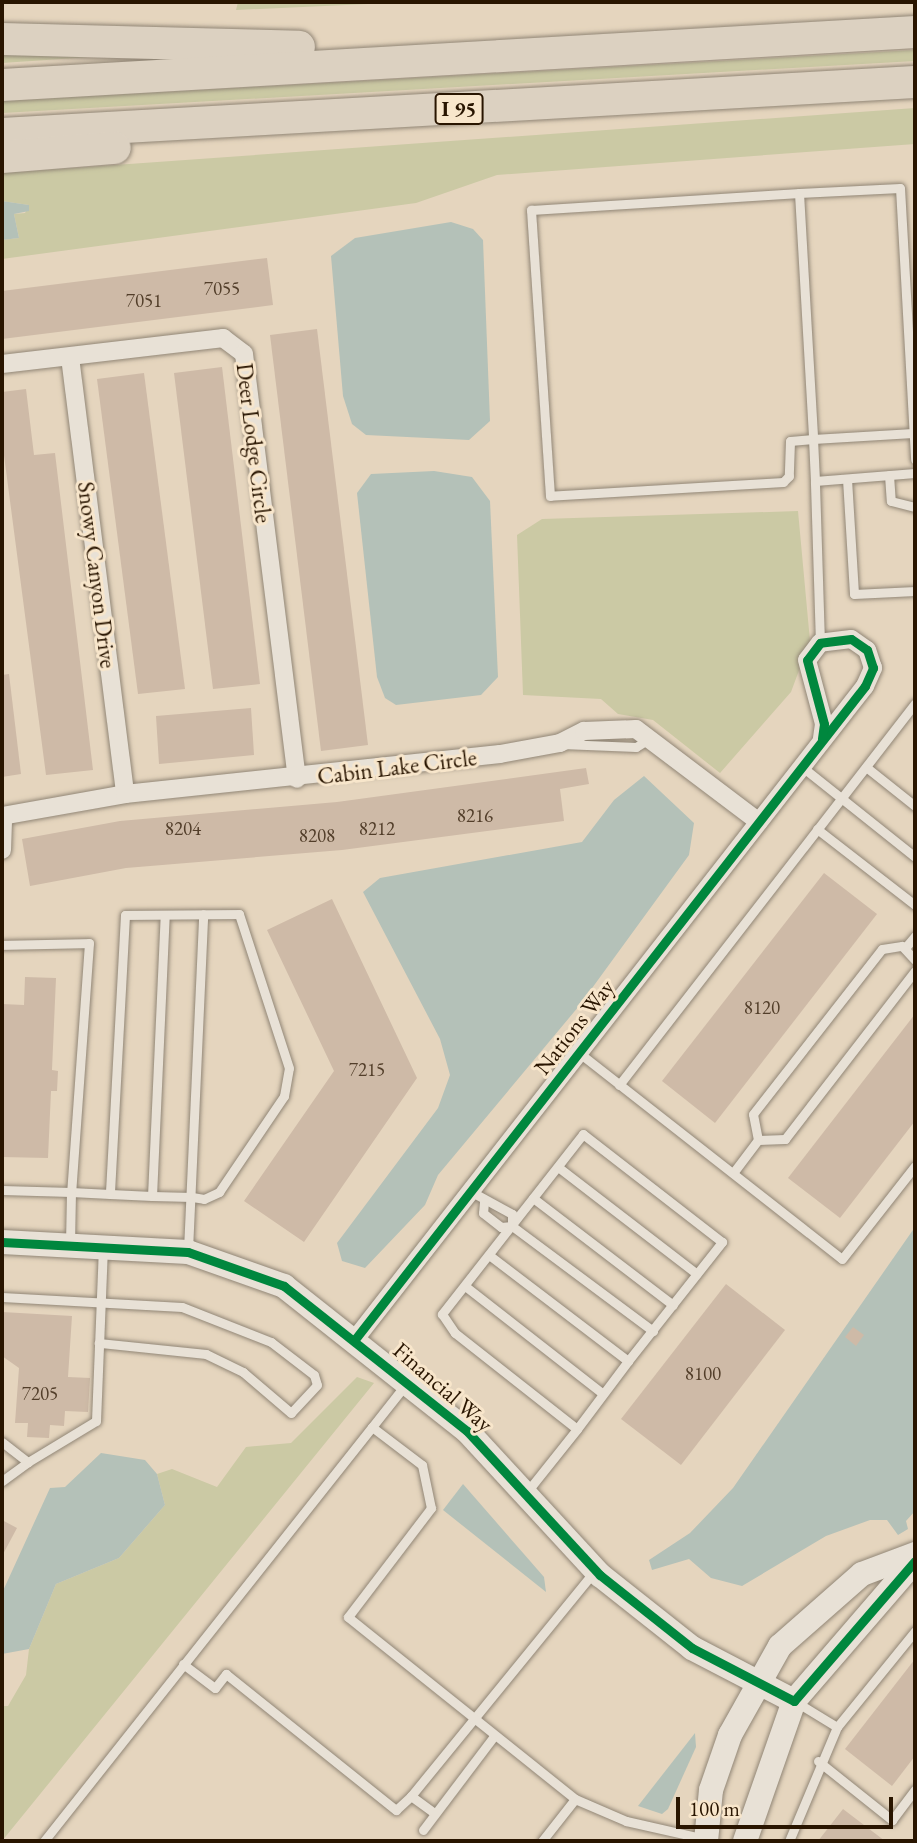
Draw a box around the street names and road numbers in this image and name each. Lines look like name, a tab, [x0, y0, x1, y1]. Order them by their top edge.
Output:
road number: I 95	[434, 92, 484, 126]
street label: Deer Lodge Circle	[231, 361, 277, 525]
street label: Snowy Canyon Drive	[72, 480, 122, 670]
street label: Cabin Lake Circle	[316, 744, 478, 790]
street label: Nations Way	[528, 974, 620, 1080]
street label: Financial Way	[388, 1336, 498, 1438]

